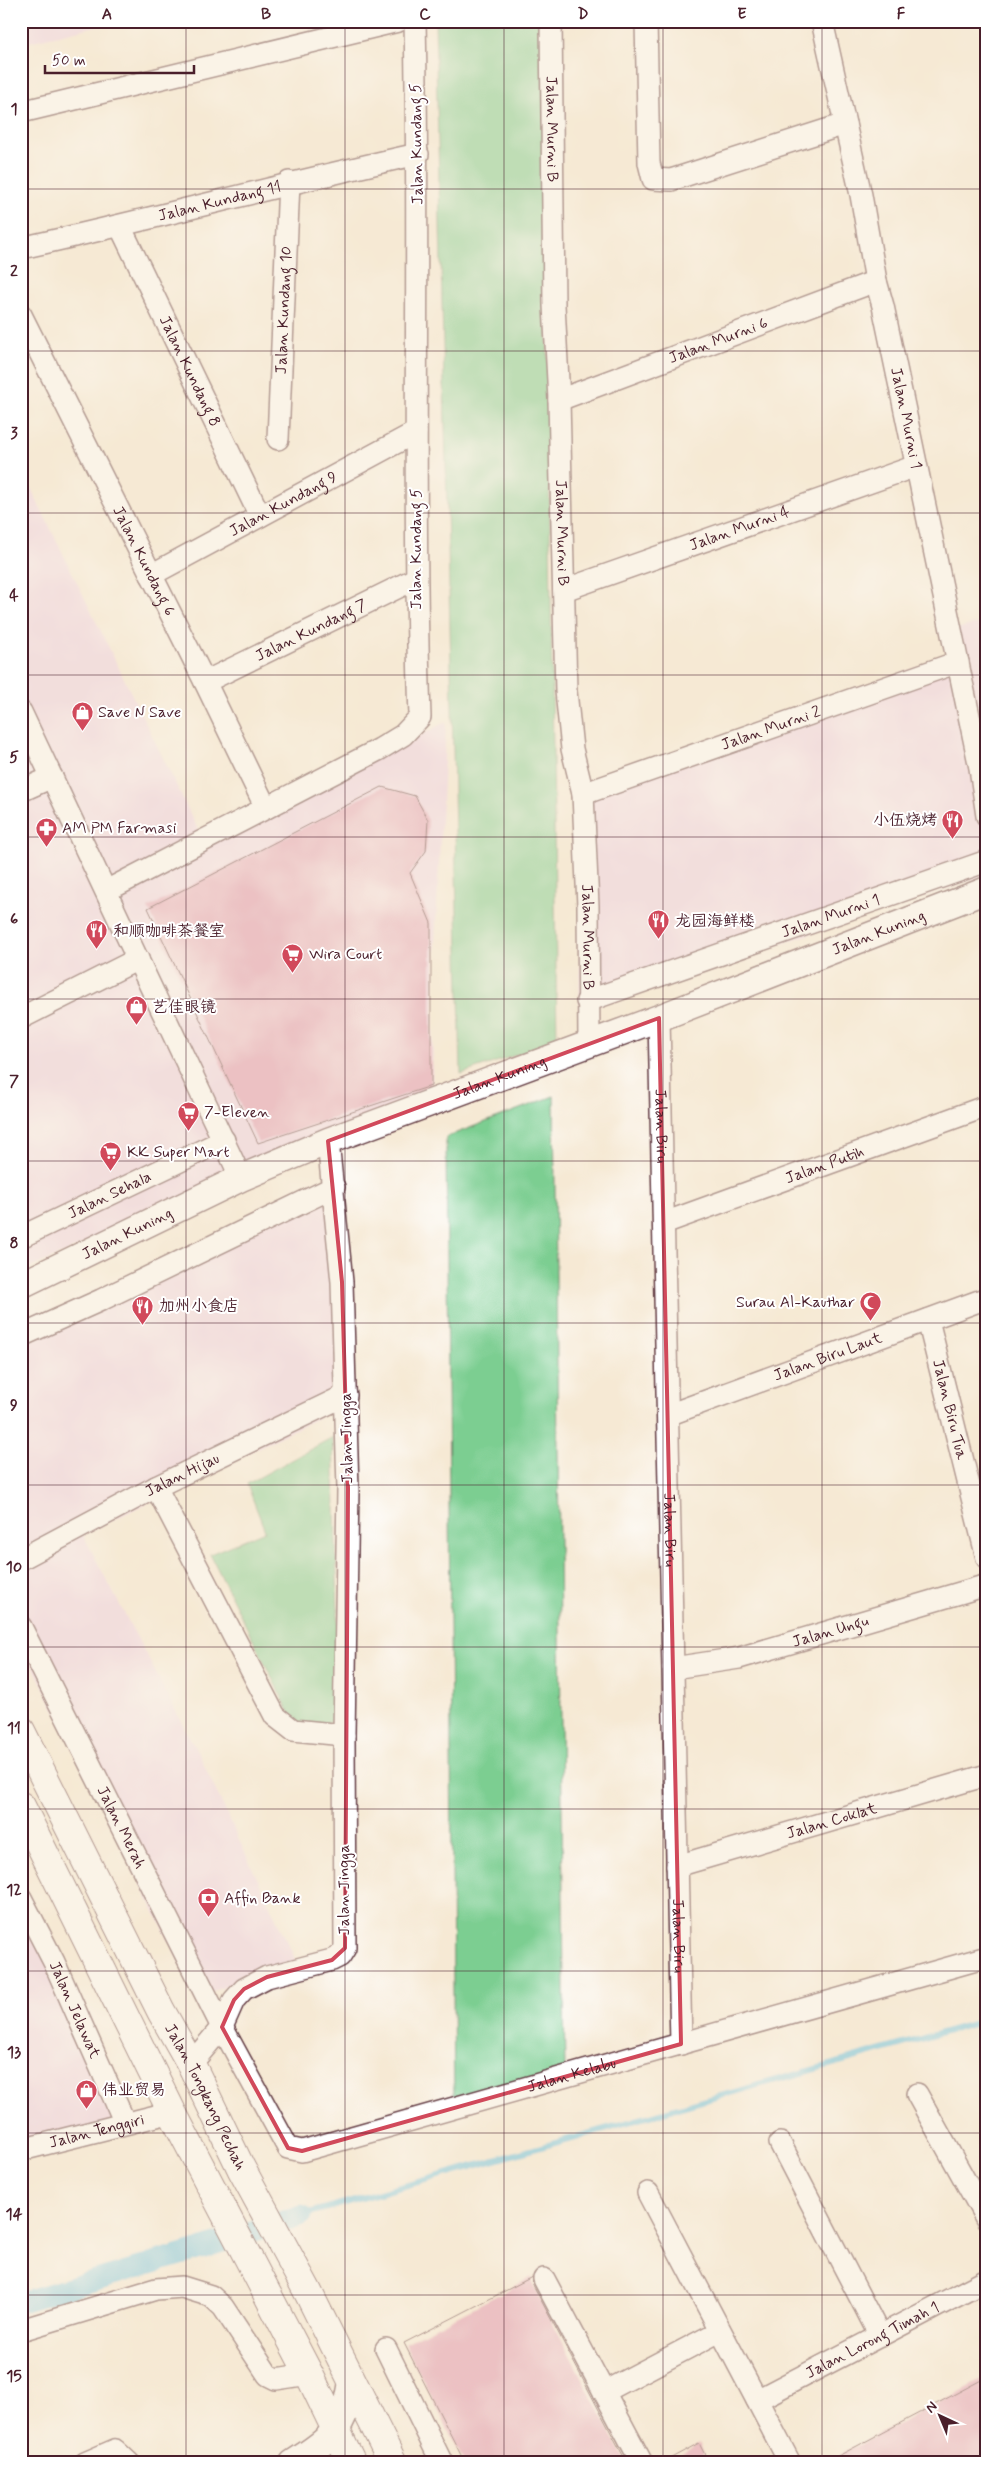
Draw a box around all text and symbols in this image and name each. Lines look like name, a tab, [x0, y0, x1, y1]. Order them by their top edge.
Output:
text: A	[102, 4, 112, 25]
text: B	[261, 4, 271, 25]
text: C	[419, 4, 431, 25]
text: D	[577, 4, 589, 25]
text: E	[737, 4, 747, 25]
text: F	[897, 4, 906, 25]
scale bar	[45, 42, 194, 74]
text: 50 m	[52, 51, 86, 71]
street label: Jalan Murni B	[541, 76, 563, 182]
street label: Jalan Kundang 5	[405, 83, 430, 205]
text: 1	[10, 99, 18, 120]
street label: Jalan Kundang 11	[156, 176, 283, 226]
street label: Jalan Kundang 10	[270, 246, 297, 375]
text: 2	[10, 261, 18, 282]
street label: Jalan Kundang 8	[154, 312, 226, 430]
street label: Jalan Murni 6	[666, 312, 771, 368]
street label: Jalan Murni 1	[886, 365, 927, 471]
text: 3	[10, 423, 18, 444]
street label: Jalan Kundang 9	[225, 466, 341, 541]
street label: Jalan Murni B	[550, 479, 574, 586]
street label: Jalan Kundang 5	[406, 488, 428, 610]
street label: Jalan Murni 4	[686, 501, 793, 556]
street label: Jalan Kundang 6	[108, 502, 181, 619]
text: 4	[9, 585, 19, 606]
street label: Jalan Kundang 7	[252, 594, 370, 666]
shop icon: Save N Save	[70, 700, 94, 731]
street label: Jalan Murni 2	[718, 701, 823, 755]
place label: Save N Save	[98, 702, 181, 723]
text: 5	[9, 747, 19, 768]
restaurant icon: 小伍烧烤	[941, 808, 965, 839]
place label: 小伍烧烤	[873, 810, 937, 831]
pharmacy icon: AM PM Farmasi	[34, 816, 58, 847]
place label: AM PM Farmasi	[62, 818, 177, 839]
street label: Jalan Murni B	[577, 883, 599, 990]
street label: Jalan Murni 1	[778, 889, 883, 943]
street label: Jalan Kuning	[829, 905, 928, 960]
text: 6	[10, 909, 18, 930]
restaurant icon: 龙园海鲜楼	[647, 909, 671, 940]
place label: 龙园海鲜楼	[675, 911, 755, 932]
restaurant icon: 和顺咖啡茶餐室	[85, 919, 109, 950]
place label: 和顺咖啡茶餐室	[113, 921, 225, 942]
supermarket icon: Wira Court	[281, 942, 305, 973]
place label: Wira Court	[309, 944, 382, 965]
shop icon: 艺佳眼镜	[124, 995, 148, 1026]
place label: 艺佳眼镜	[152, 997, 216, 1018]
street label: Jalan Kuning	[450, 1050, 549, 1104]
text: 7	[9, 1071, 19, 1092]
street label: Jalan Biru	[650, 1089, 673, 1163]
supermarket icon: 7-Eleven	[176, 1100, 200, 1131]
place label: 7-Eleven	[204, 1102, 270, 1123]
supermarket icon: KK Super Mart	[99, 1140, 123, 1171]
street label: Jalan Putih	[782, 1141, 867, 1189]
place label: KK Super Mart	[127, 1142, 230, 1163]
street label: Jalan Sehala	[64, 1166, 155, 1224]
street label: Jalan Kuning	[78, 1202, 176, 1264]
text: 8	[9, 1233, 19, 1254]
mosque icon: Surau Al-Kauthar	[859, 1290, 883, 1321]
place label: Surau Al-Kauthar	[736, 1292, 855, 1313]
restaurant icon: 加州小食店	[131, 1294, 155, 1325]
place label: 加州小食店	[159, 1296, 239, 1317]
street label: Jalan Biru Laut	[770, 1327, 885, 1386]
street label: Jalan Biru Tua	[928, 1357, 973, 1462]
street label: Jalan Jingga	[336, 1392, 359, 1484]
text: 9	[10, 1395, 18, 1416]
street label: Jalan Hijau	[141, 1447, 223, 1502]
street label: Jalan Biru	[659, 1493, 681, 1567]
text: 10	[6, 1557, 22, 1578]
street label: Jalan Ungu	[790, 1610, 871, 1652]
text: 11	[7, 1718, 21, 1739]
street label: Jalan Merah	[92, 1782, 151, 1872]
street label: Jalan Coklat	[784, 1797, 880, 1844]
street label: Jalan Jingga	[334, 1845, 356, 1935]
text: 12	[6, 1880, 22, 1901]
bank icon: Affin Bank	[196, 1886, 220, 1917]
place label: Affin Bank	[224, 1888, 301, 1909]
street label: Jalan Biru	[667, 1899, 690, 1973]
street label: Jalan Jelawat	[44, 1958, 106, 2062]
street label: Jalan Tongkang Pechah	[160, 2020, 251, 2174]
text: 13	[7, 2042, 21, 2063]
street label: Jalan Kelabu	[525, 2052, 618, 2097]
shop icon: 伟业贸易	[74, 2078, 98, 2109]
place label: 伟业贸易	[102, 2080, 166, 2101]
street label: Jalan Tenggiri	[47, 2109, 147, 2153]
text: 14	[6, 2204, 23, 2225]
street label: Jalan Lorong Timah 1	[802, 2296, 943, 2383]
text: 15	[6, 2366, 22, 2387]
north arrow	[916, 2392, 966, 2442]
text: N	[922, 2398, 941, 2417]

